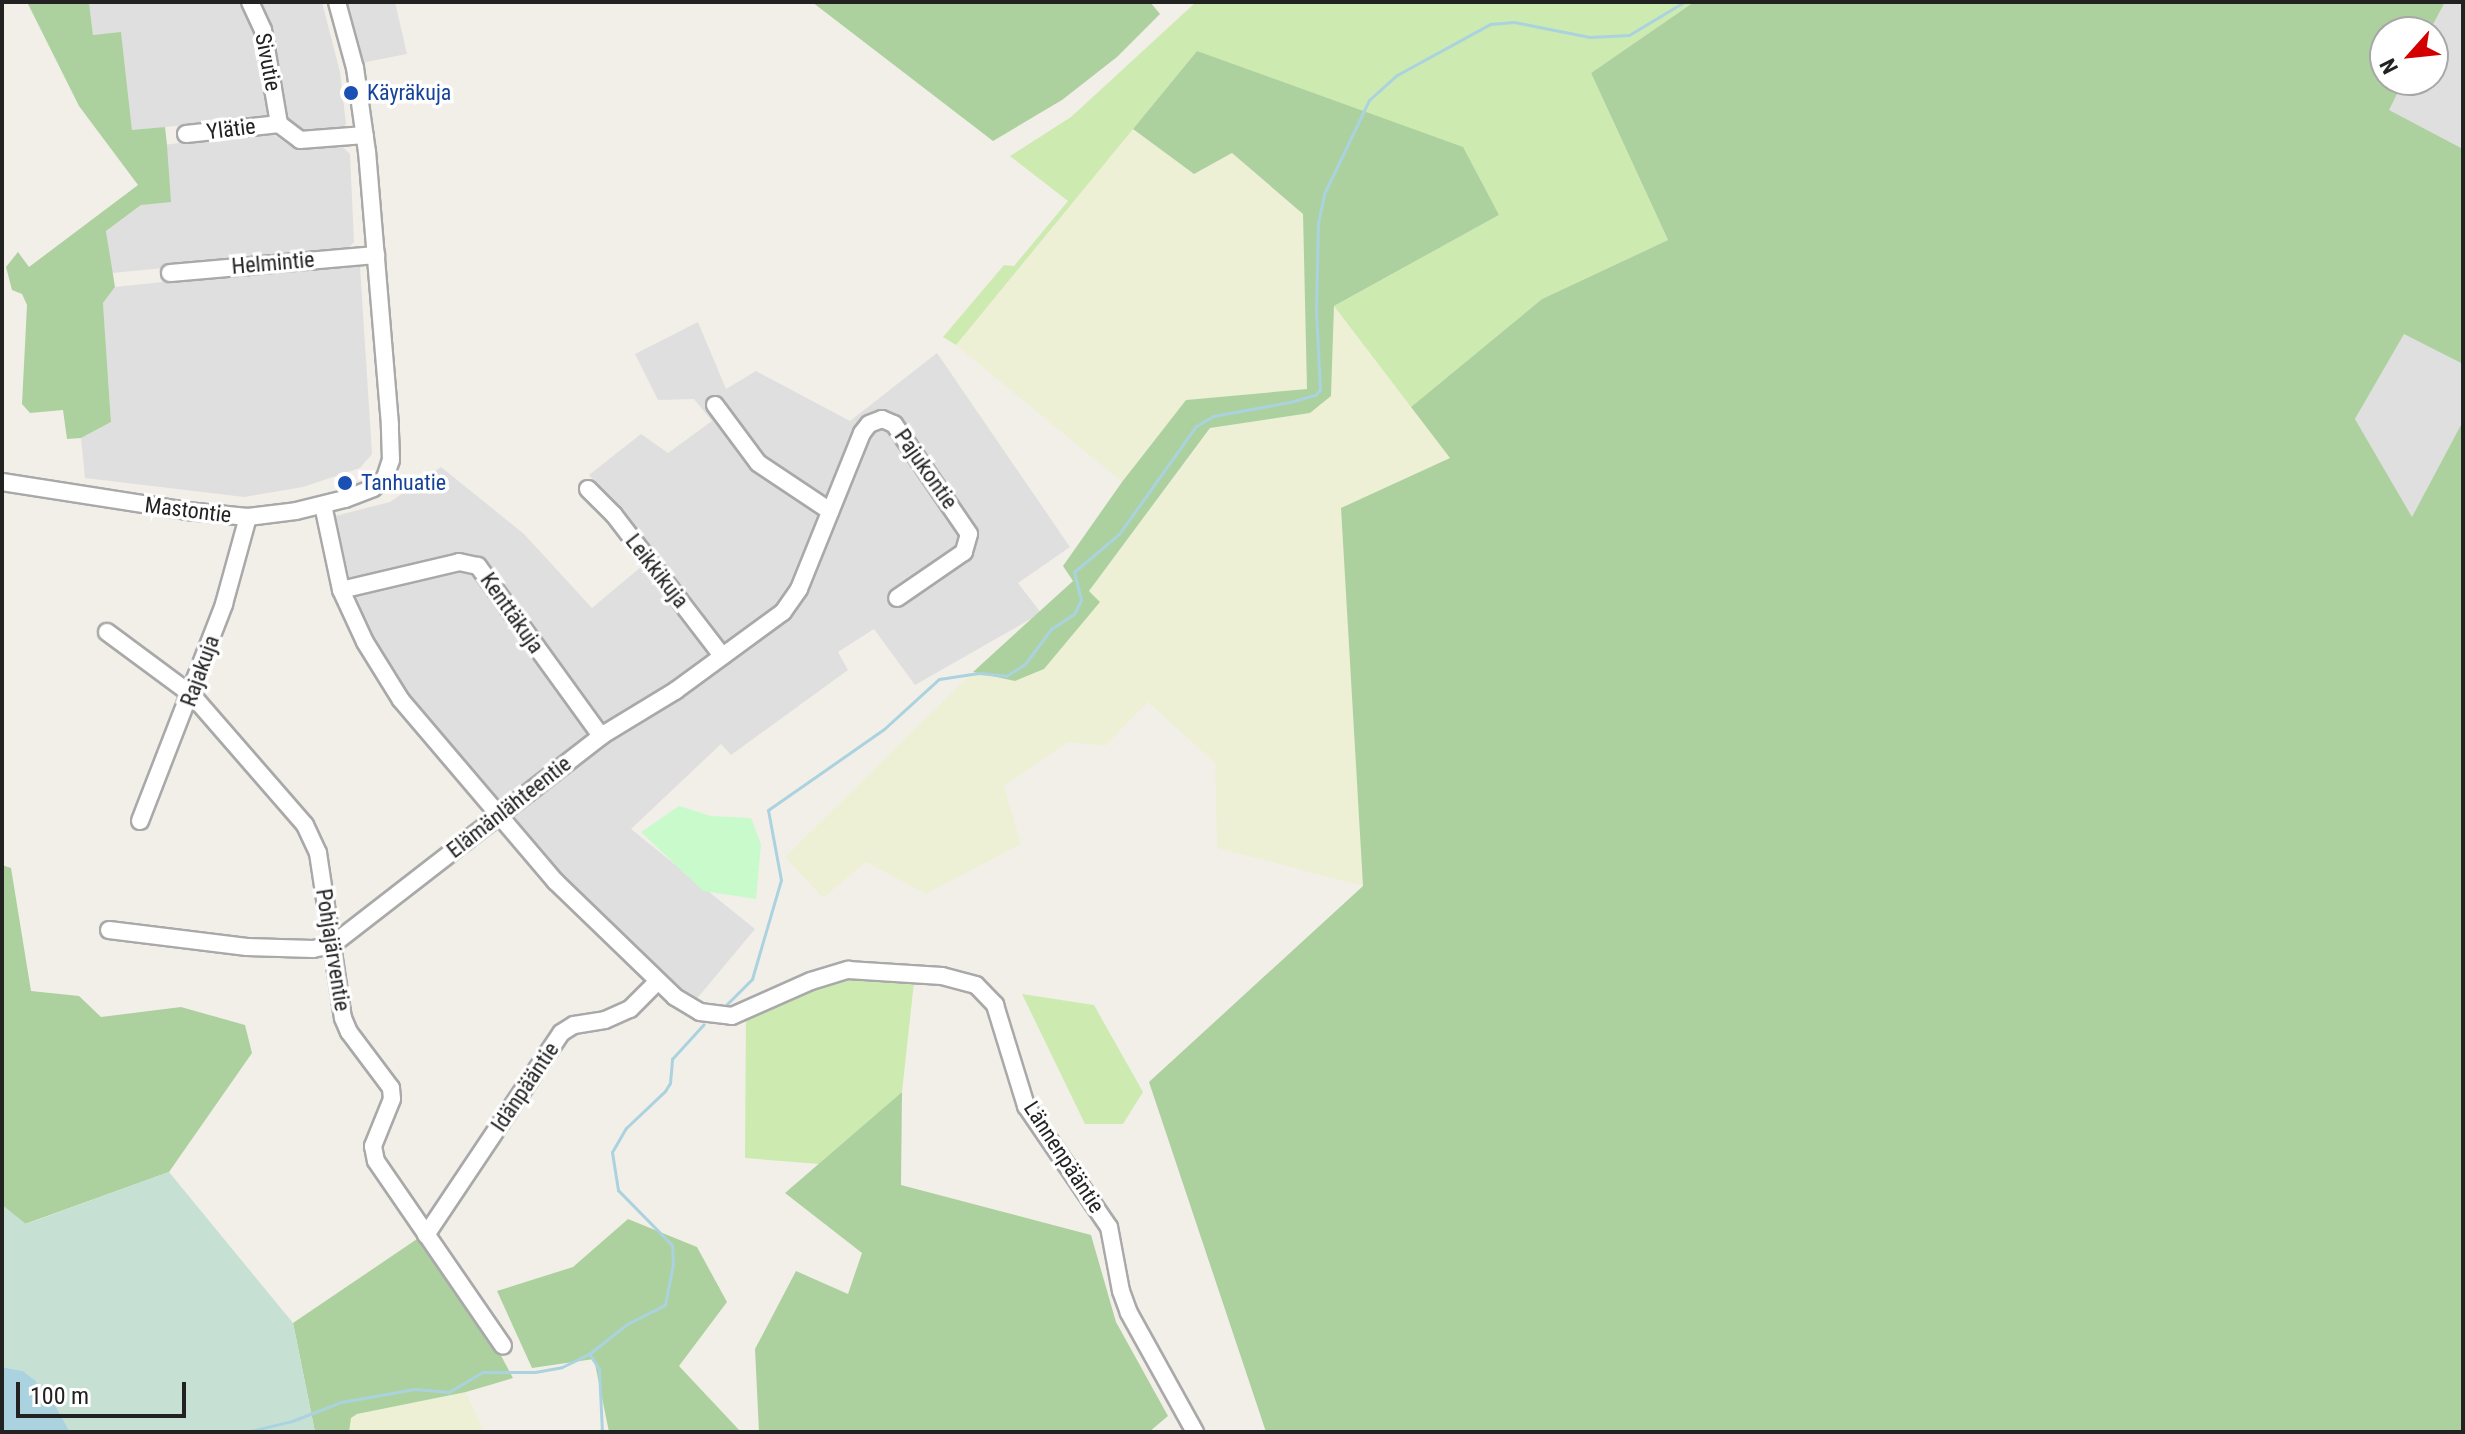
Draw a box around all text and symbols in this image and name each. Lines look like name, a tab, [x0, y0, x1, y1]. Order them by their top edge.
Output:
north arrow	[2369, 16, 2449, 96]
street label: Sivutie	[249, 31, 287, 93]
text: N	[2375, 55, 2403, 78]
place label: Käyräkuja	[367, 80, 451, 106]
marker: Käyräkuja	[342, 84, 360, 102]
street label: Ylätie	[205, 113, 257, 145]
street label: Helmintie	[230, 246, 316, 280]
street label: Pajukontie	[889, 424, 963, 514]
place label: Tanhuatie	[361, 470, 446, 496]
marker: Tanhuatie	[336, 474, 354, 492]
street label: Mastontie	[143, 492, 233, 528]
street label: Leikkikuja	[620, 529, 694, 613]
street label: Kenttäkuja	[475, 568, 549, 658]
street label: Rajakuja	[175, 632, 225, 710]
street label: Elämänlähteentie	[442, 750, 576, 864]
street label: Pohjajärventie	[310, 887, 356, 1013]
street label: Idänpääntie	[486, 1037, 564, 1137]
street label: Lännenpääntie	[1018, 1096, 1110, 1218]
scale bar	[20, 1366, 190, 1416]
text: 100 m	[30, 1382, 89, 1410]

